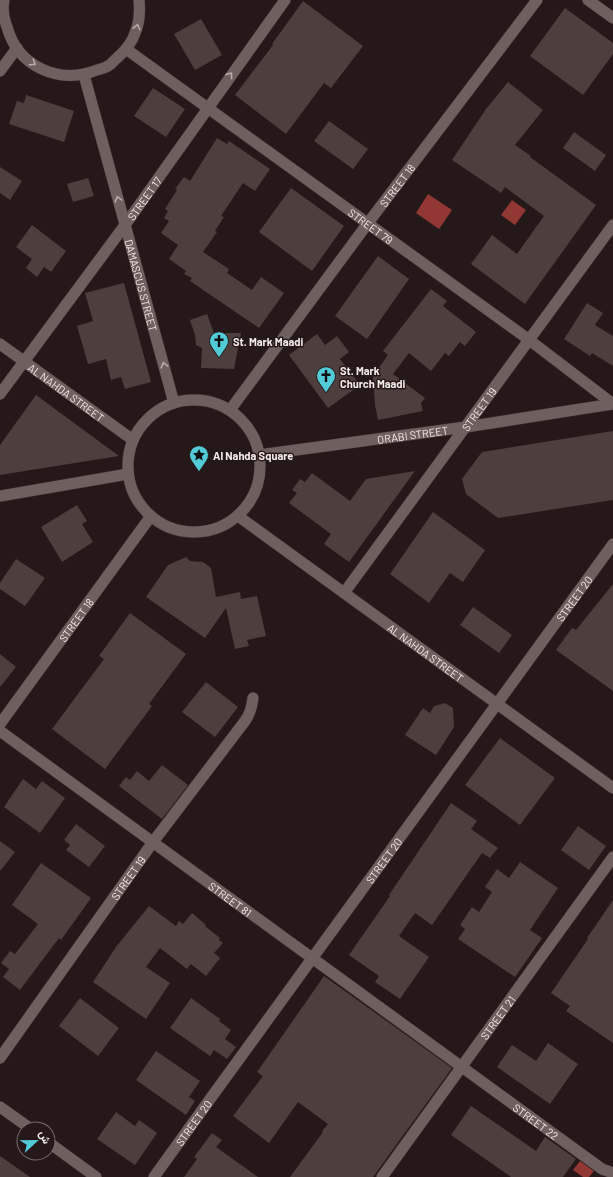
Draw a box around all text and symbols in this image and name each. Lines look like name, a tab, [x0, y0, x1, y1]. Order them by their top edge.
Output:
one-way arrow	[132, 24, 141, 31]
one-way arrow	[29, 58, 36, 66]
one-way arrow	[226, 73, 233, 80]
street label: STREET 18	[376, 161, 417, 209]
street label: STREET 17	[124, 174, 164, 222]
one-way arrow	[115, 196, 123, 202]
street label: STREET 79	[346, 205, 396, 246]
street label: DAMASCUS STREET	[123, 238, 161, 333]
church icon: St. Mark Maadi	[208, 330, 230, 358]
place label: St. Mark Maadi	[233, 335, 304, 348]
street label: AL NAHDA STREET	[26, 360, 107, 424]
one-way arrow	[160, 362, 169, 369]
place label: St. Mark Church Maadi	[340, 364, 406, 390]
church icon: St. Mark Church Maadi	[315, 365, 337, 393]
street label: STREET 19	[458, 384, 499, 433]
street label: ORABI STREET	[376, 423, 449, 445]
place icon: Al Nahda Square	[188, 444, 210, 472]
place label: Al Nahda Square	[213, 449, 293, 462]
street label: STREET 20	[553, 573, 595, 623]
street label: STREET 18	[56, 595, 96, 644]
street label: AL NAHDA STREET	[385, 620, 466, 684]
street label: STREET 20	[362, 835, 404, 886]
street label: STREET 19	[108, 853, 148, 902]
street label: STREET 81	[206, 879, 255, 919]
street label: STREET 21	[477, 993, 517, 1042]
street label: STREET 20	[172, 1097, 214, 1148]
street label: STREET 22	[511, 1100, 561, 1142]
north arrow	[16, 1121, 56, 1161]
text: ش	[36, 1129, 54, 1146]

